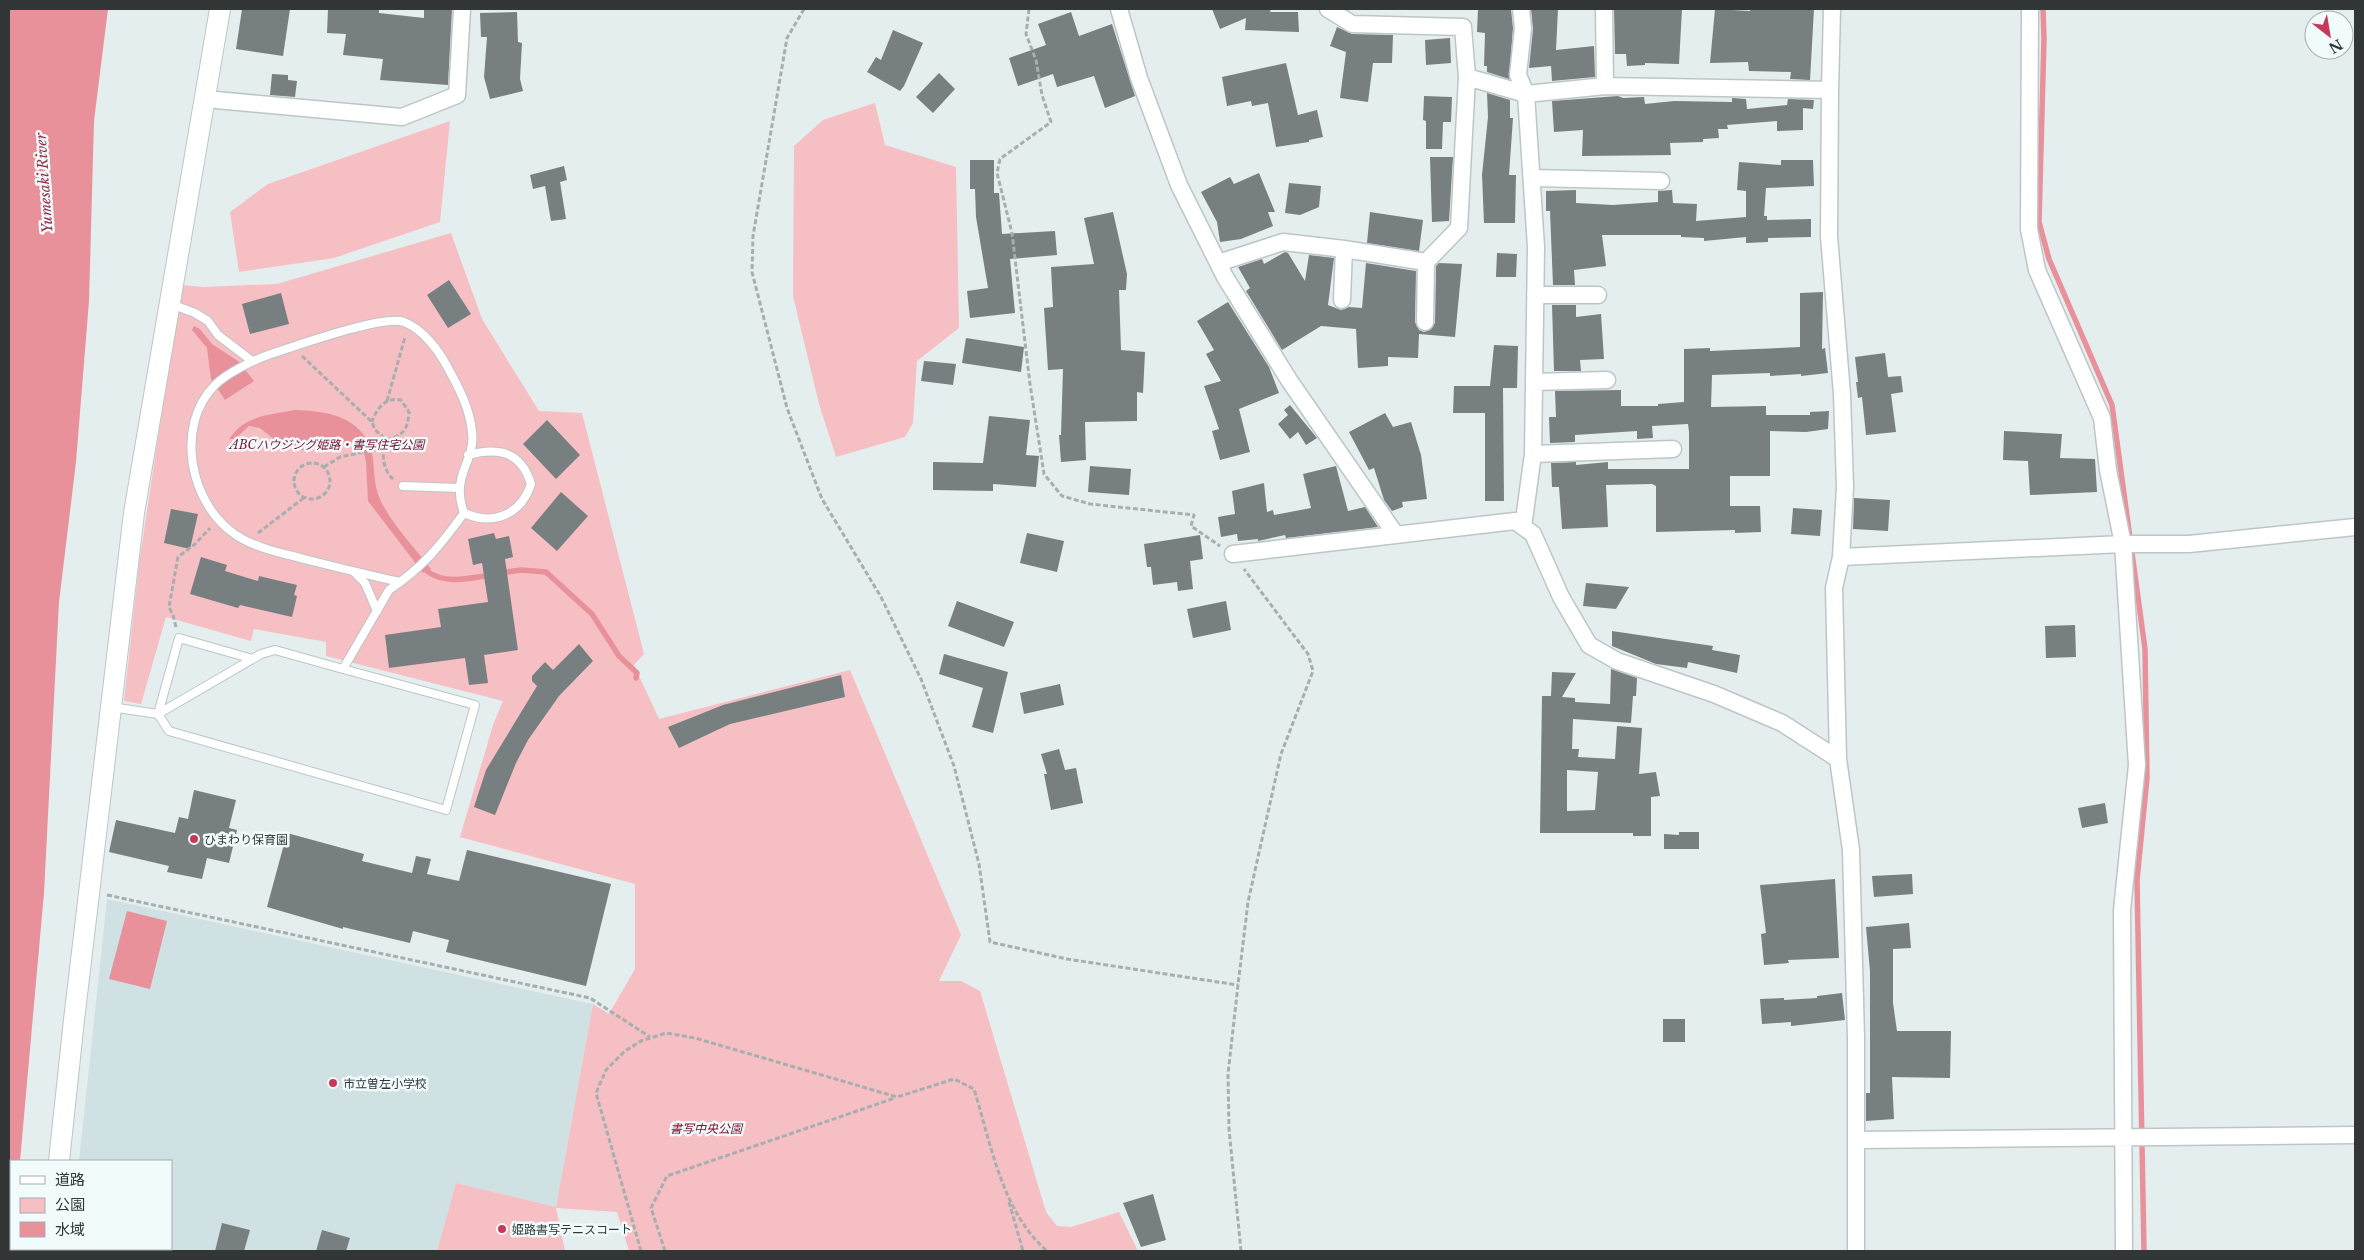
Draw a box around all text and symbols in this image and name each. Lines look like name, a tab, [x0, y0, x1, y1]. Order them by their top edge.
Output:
north arrow	[2304, 10, 2354, 60]
text: N	[2325, 35, 2346, 57]
water label: Yumesaki River	[31, 132, 56, 234]
park label: ABCハウジング姫路・書写住宅公園	[228, 437, 426, 452]
place label: ひまわり保育園	[204, 832, 288, 847]
marker: ひまわり保育園	[188, 833, 200, 845]
place label: 市立曽左小学校	[343, 1076, 427, 1091]
marker: 市立曽左小学校	[327, 1077, 339, 1089]
park label: 書写中央公園	[670, 1121, 744, 1136]
legend	[10, 1160, 172, 1250]
text: 道路	[55, 1170, 85, 1189]
text: 公園	[55, 1195, 85, 1214]
text: 水域	[55, 1220, 85, 1239]
place label: 姫路書写テニスコート	[512, 1222, 632, 1237]
marker: 姫路書写テニスコート	[496, 1223, 508, 1235]

